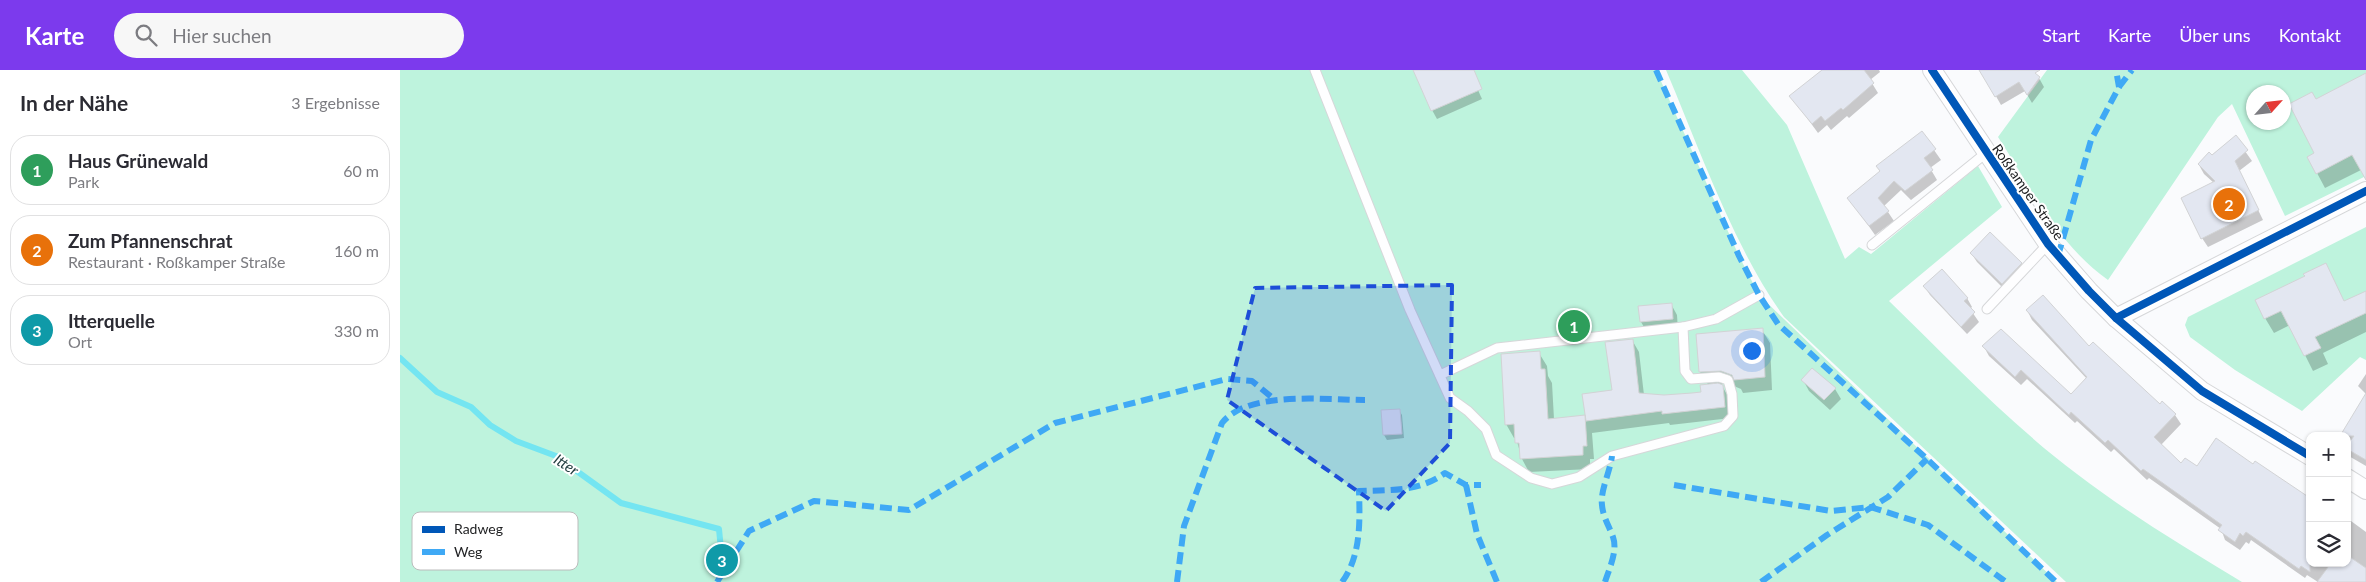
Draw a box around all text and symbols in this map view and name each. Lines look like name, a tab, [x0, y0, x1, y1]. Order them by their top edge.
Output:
search box	[114, 13, 464, 58]
text: Karte	[25, 21, 84, 50]
icon: search	[132, 21, 160, 49]
text: Hier suchen	[172, 24, 272, 47]
text: Start	[2042, 24, 2080, 46]
text: Karte	[2108, 24, 2151, 46]
text: Über uns	[2179, 24, 2251, 46]
text: Kontakt	[2279, 24, 2341, 46]
north arrow	[2246, 85, 2291, 130]
text: In der Nähe	[20, 90, 128, 115]
text: 3 Ergebnisse	[291, 93, 380, 112]
street label: Roßkamper Straße	[1989, 140, 2068, 243]
text: Haus Grünewald	[68, 149, 208, 172]
text: 1	[32, 161, 42, 180]
text: 60 m	[343, 161, 379, 180]
text: Park	[68, 172, 99, 191]
pin: 2	[2213, 185, 2245, 223]
text: Zum Pfannenschrat	[68, 229, 233, 252]
text: 2	[32, 241, 42, 260]
text: 160 m	[334, 241, 379, 260]
text: Restaurant · Roßkamper Straße	[68, 252, 286, 271]
pin: 1	[1558, 307, 1590, 345]
text: Itterquelle	[68, 309, 155, 332]
text: 3	[32, 321, 42, 340]
text: 330 m	[334, 321, 379, 340]
text: Ort	[68, 332, 92, 351]
your location	[1739, 338, 1765, 364]
map controls	[2306, 432, 2351, 567]
button: +	[2306, 432, 2351, 477]
water label: Itter	[551, 450, 583, 479]
button: −	[2306, 477, 2351, 522]
legend	[412, 512, 578, 570]
text: Radweg	[454, 520, 503, 537]
button: layers	[2306, 522, 2351, 567]
pin: 3	[706, 541, 738, 579]
text: Weg	[454, 543, 482, 560]

